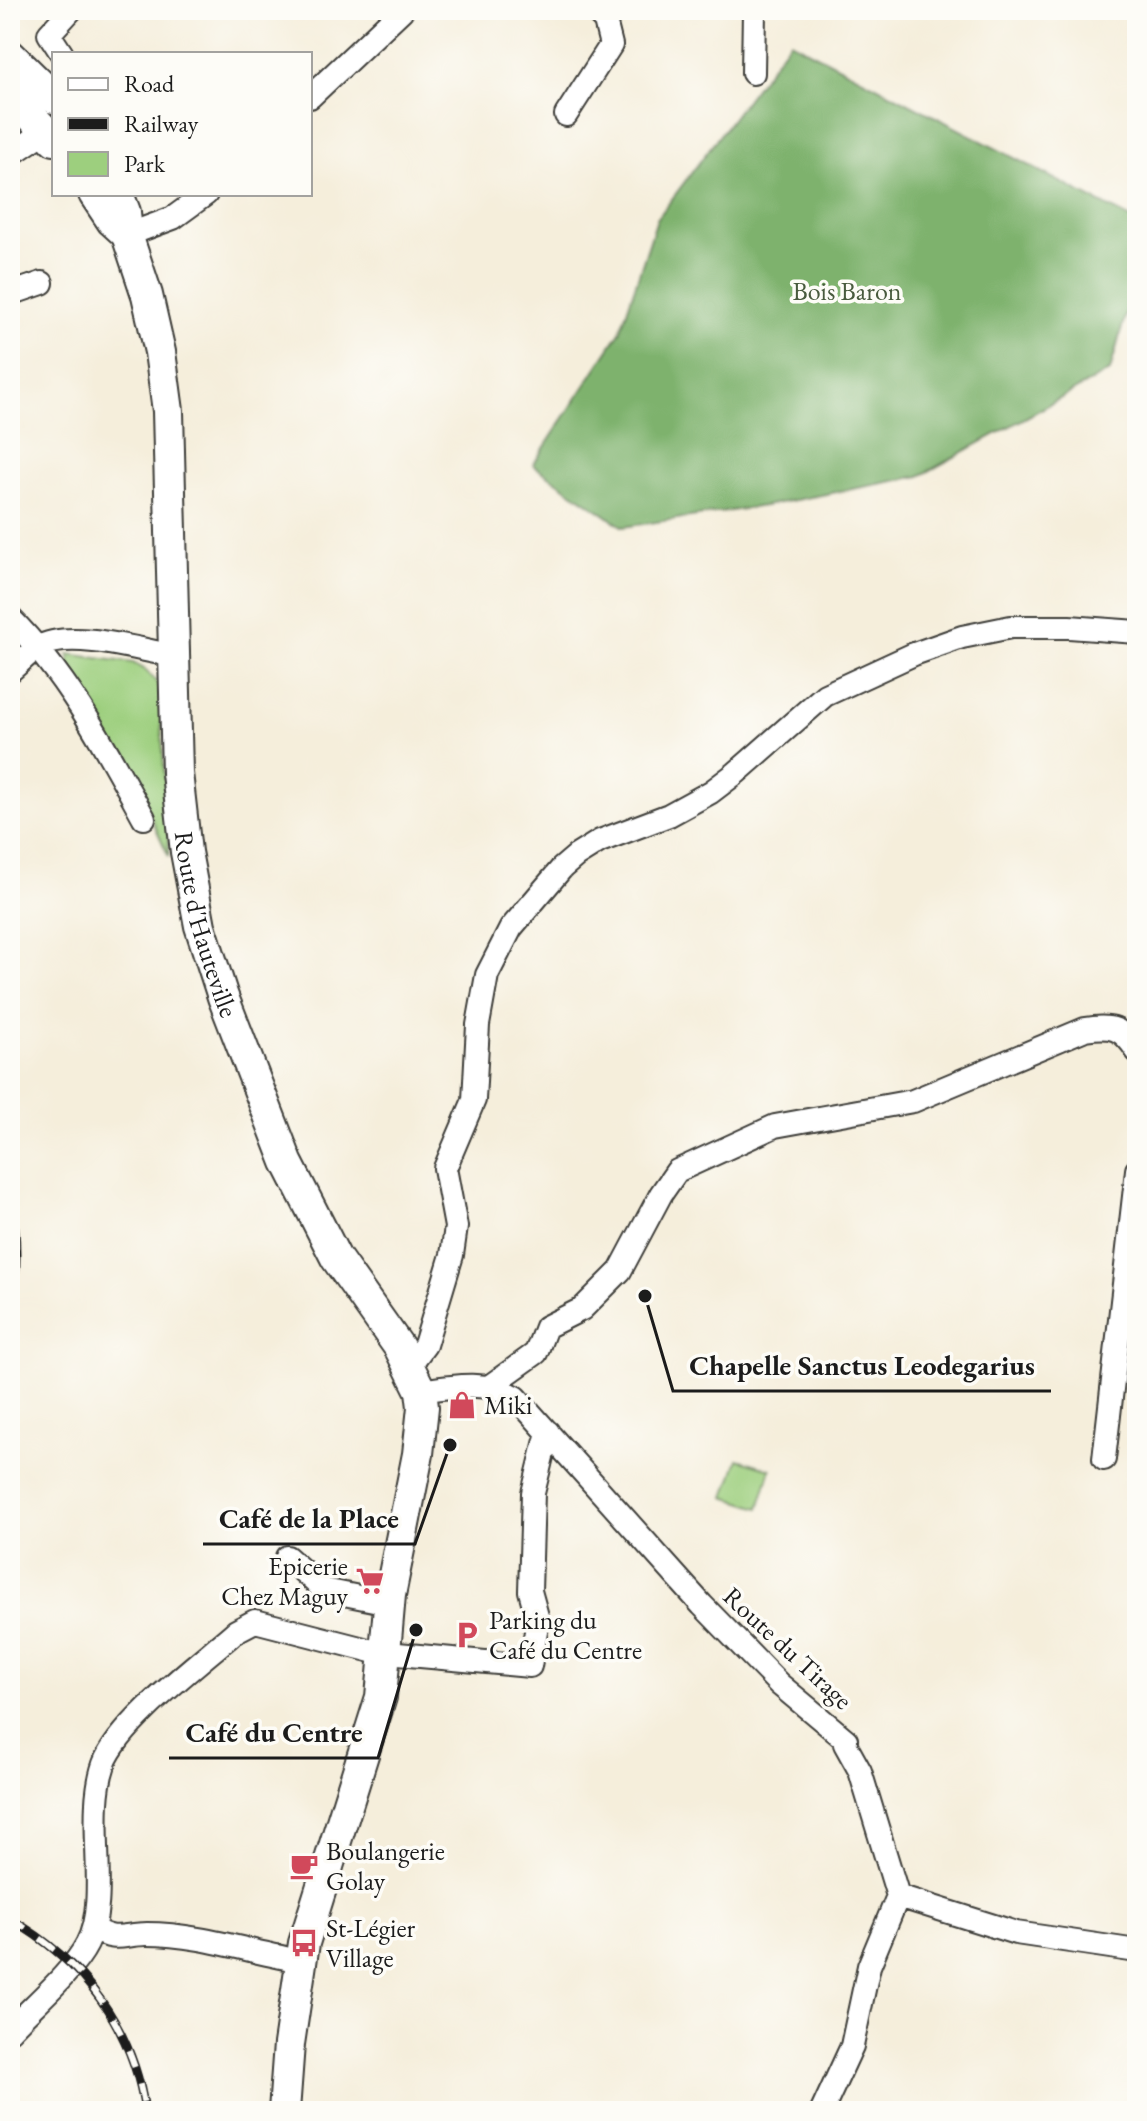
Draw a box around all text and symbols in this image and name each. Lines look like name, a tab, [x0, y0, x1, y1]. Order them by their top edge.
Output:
legend	[52, 52, 312, 196]
text: Road	[124, 68, 175, 99]
text: Railway	[124, 108, 199, 139]
text: Park	[124, 148, 166, 179]
park label: Bois Baron	[792, 274, 902, 308]
street label: Route d'Hauteville	[167, 830, 246, 1022]
callout: Chapelle Sanctus Leodegarius	[673, 1339, 1051, 1391]
text: Chapelle Sanctus Leodegarius	[689, 1347, 1035, 1383]
place label: Miki	[484, 1388, 532, 1422]
shop icon: Miki	[447, 1390, 477, 1420]
callout: Café de la Place	[203, 1492, 415, 1544]
text: Café de la Place	[219, 1500, 399, 1536]
place label: Epicerie Chez Maguy	[221, 1549, 349, 1613]
supermarket icon: Epicerie Chez Maguy	[355, 1566, 385, 1596]
street label: Route du Tirage	[716, 1579, 860, 1717]
place label: Parking du Café du Centre	[489, 1603, 642, 1667]
parking icon: Parking du Café du Centre	[452, 1620, 482, 1650]
callout: Café du Centre	[169, 1706, 378, 1758]
text: Café du Centre	[185, 1714, 363, 1750]
place label: Boulangerie Golay	[326, 1834, 445, 1898]
cafe icon: Boulangerie Golay	[289, 1851, 319, 1881]
place label: St-Légier Village	[326, 1911, 416, 1975]
bus stop icon: St-Légier Village	[289, 1928, 319, 1958]

